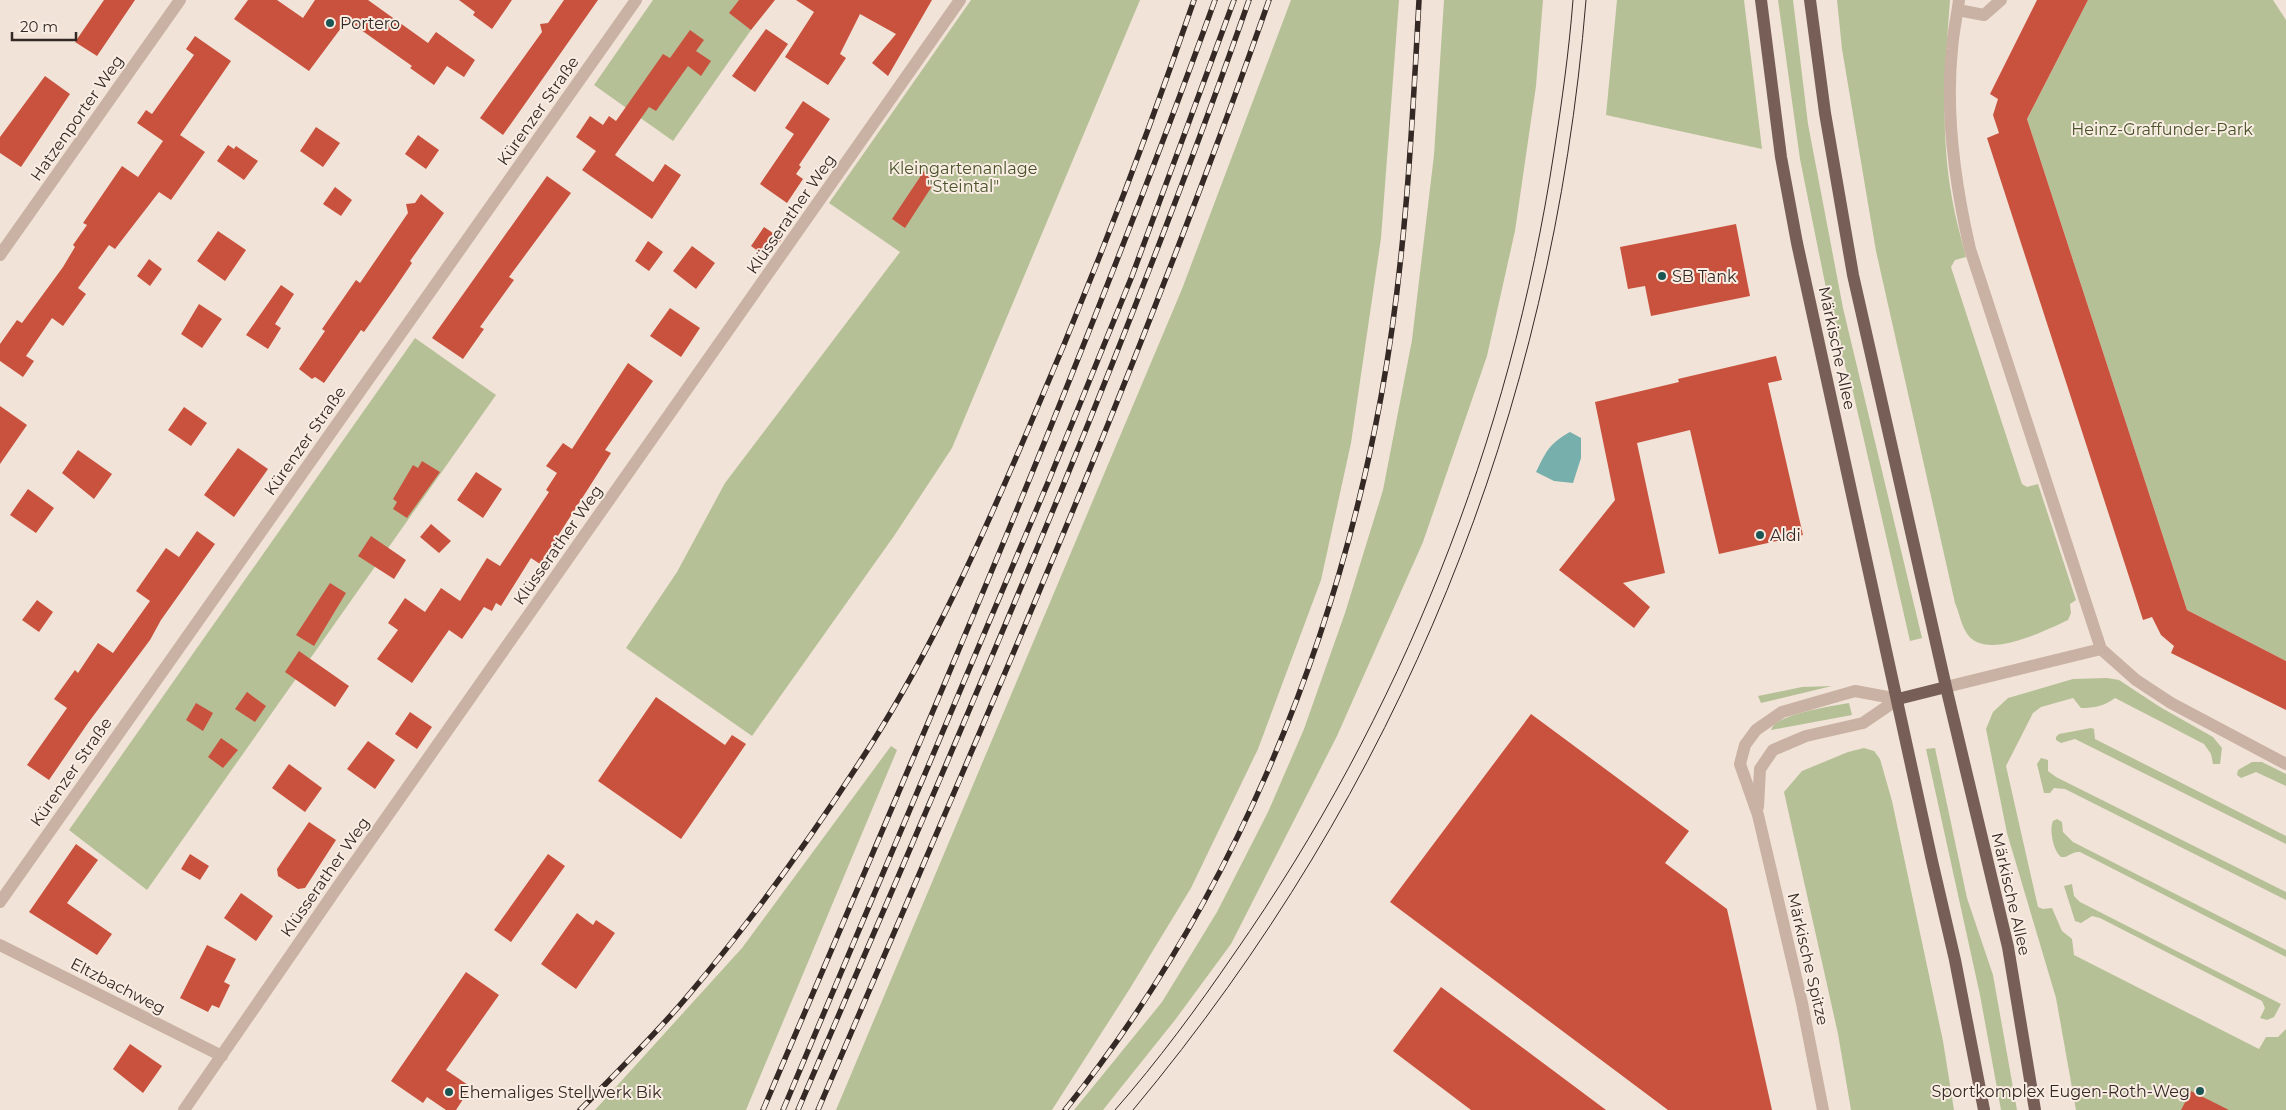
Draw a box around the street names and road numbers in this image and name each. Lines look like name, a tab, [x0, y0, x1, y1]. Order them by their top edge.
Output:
street label: Hatzenporter Weg	[26, 52, 128, 184]
street label: Kürenzer Straße	[493, 53, 583, 169]
street label: Klüsserather Weg	[742, 150, 840, 278]
street label: Märkische Allee	[1815, 285, 1859, 411]
street label: Kürenzer Straße	[260, 383, 350, 499]
street label: Klüsserather Weg	[509, 481, 607, 609]
street label: Kürenzer Straße	[26, 714, 116, 830]
street label: Klüsserather Weg	[276, 813, 374, 941]
street label: Märkische Allee	[1988, 831, 2034, 957]
street label: Märkische Spitze	[1784, 891, 1832, 1027]
street label: Eltzbachweg	[67, 954, 169, 1018]

